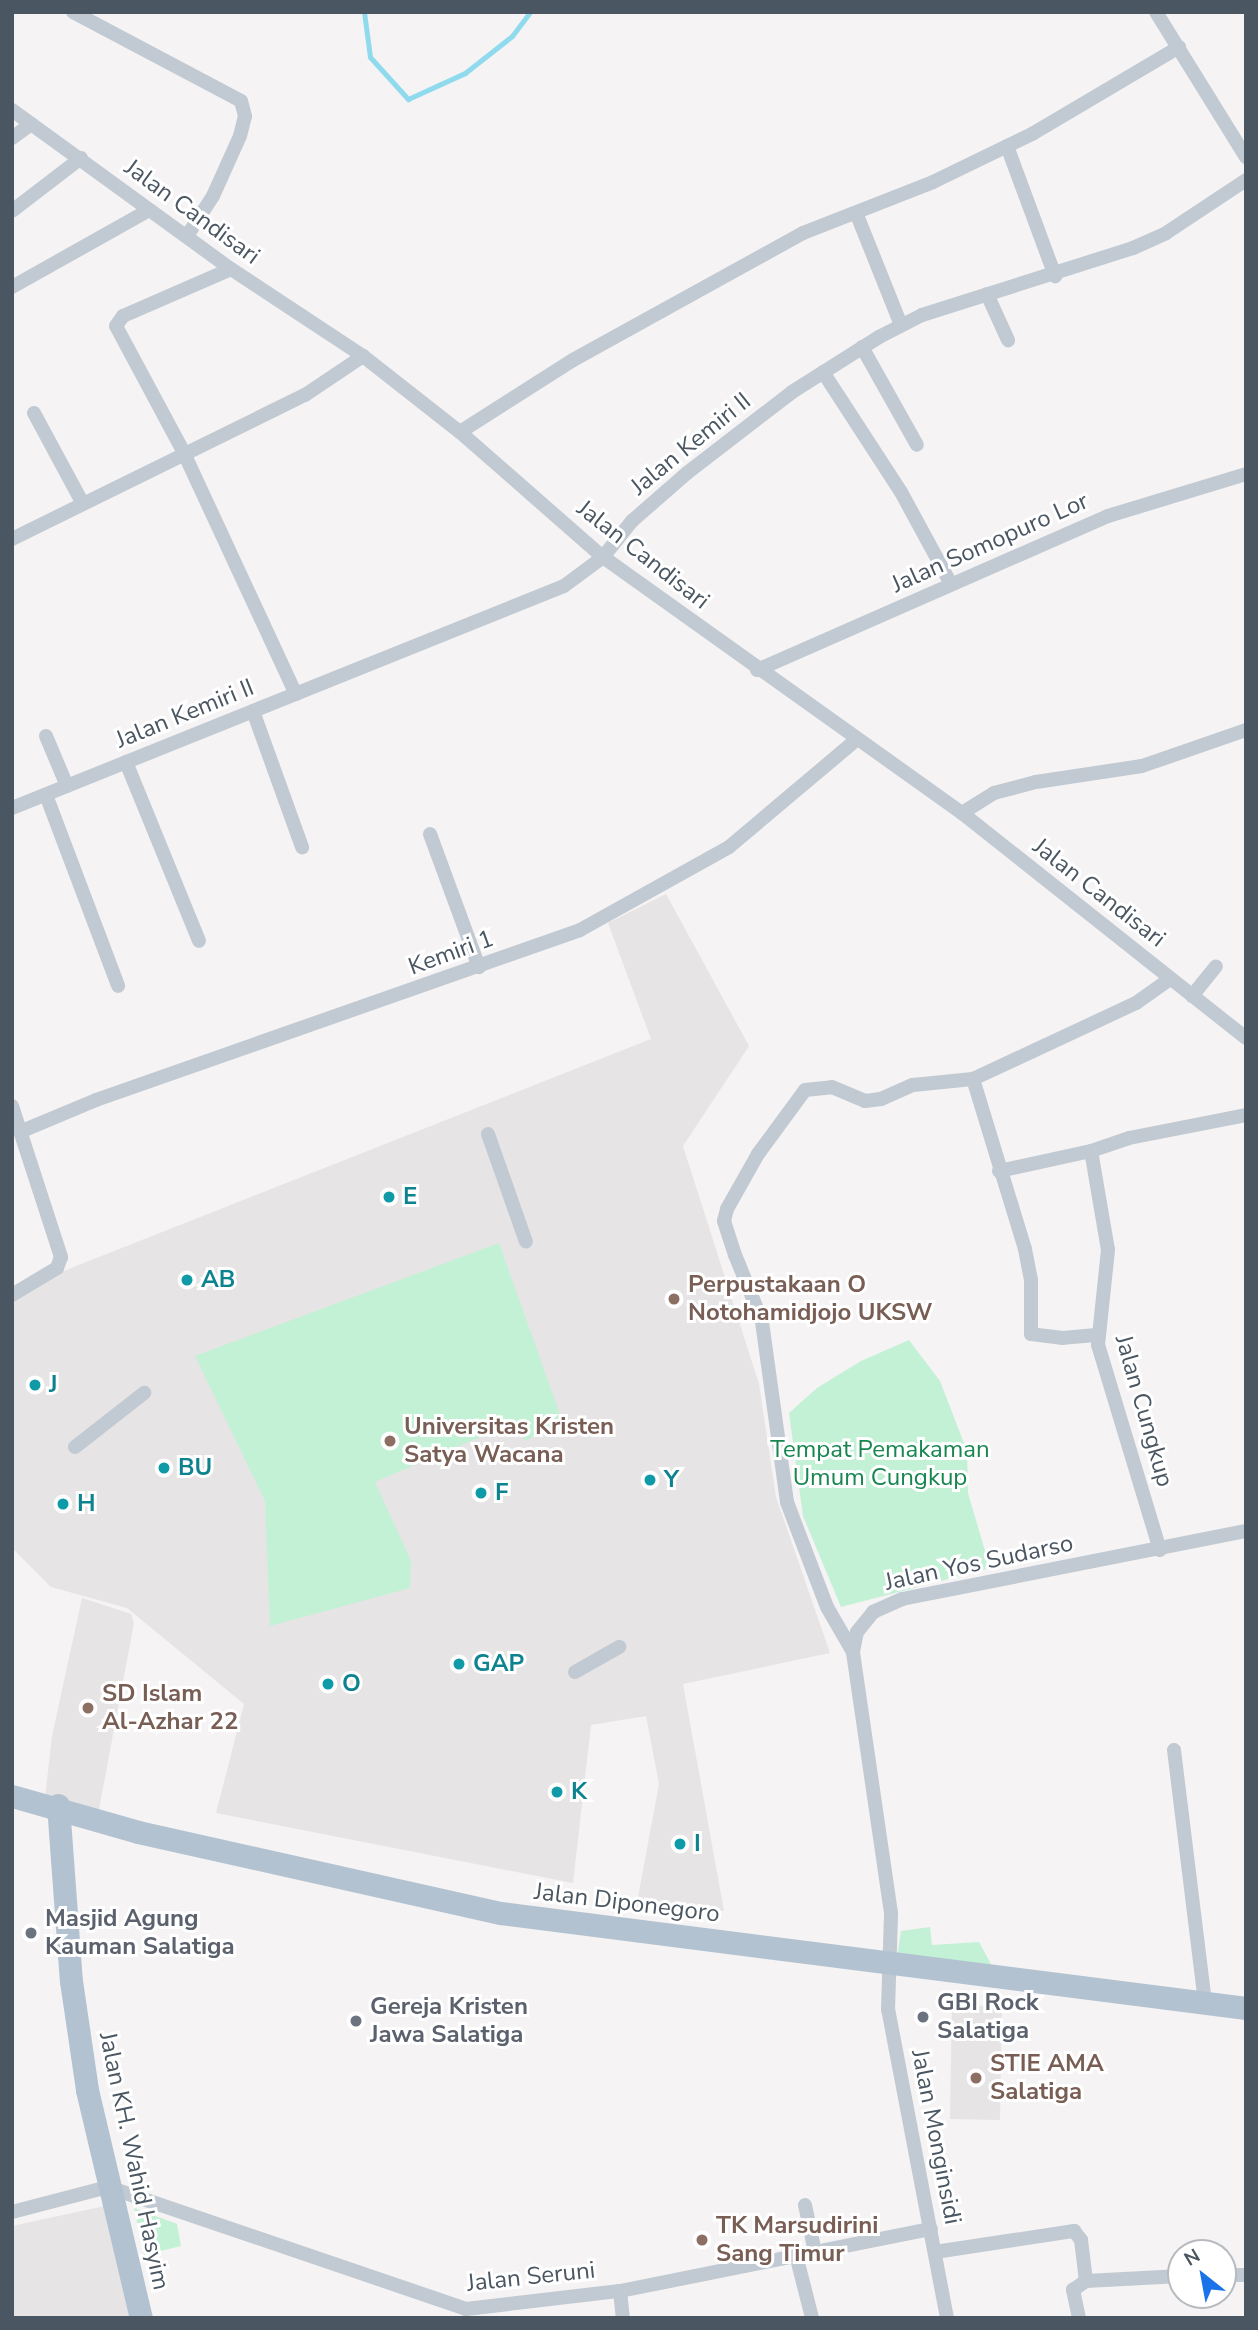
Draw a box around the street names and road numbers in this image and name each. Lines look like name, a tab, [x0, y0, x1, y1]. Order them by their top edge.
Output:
street label: Jalan Candisari	[119, 153, 265, 271]
street label: Jalan Kemiri II	[625, 387, 757, 501]
street label: Jalan Somopuro Lor	[887, 487, 1093, 599]
street label: Jalan Candisari	[571, 494, 715, 616]
street label: Jalan Kemiri II	[112, 673, 258, 755]
street label: Jalan Candisari	[1027, 832, 1171, 954]
street label: Kemiri 1	[405, 924, 497, 982]
street label: Jalan Cungkup	[1109, 1332, 1179, 1490]
street label: Jalan Yos Sudarso	[882, 1529, 1076, 1597]
street label: Jalan Diponegoro	[533, 1877, 721, 1929]
street label: Jalan KH. Wahid Hasyim	[93, 2029, 175, 2293]
street label: Jalan Monginsidi	[905, 2047, 967, 2227]
street label: Jalan Seruni	[465, 2256, 597, 2298]

